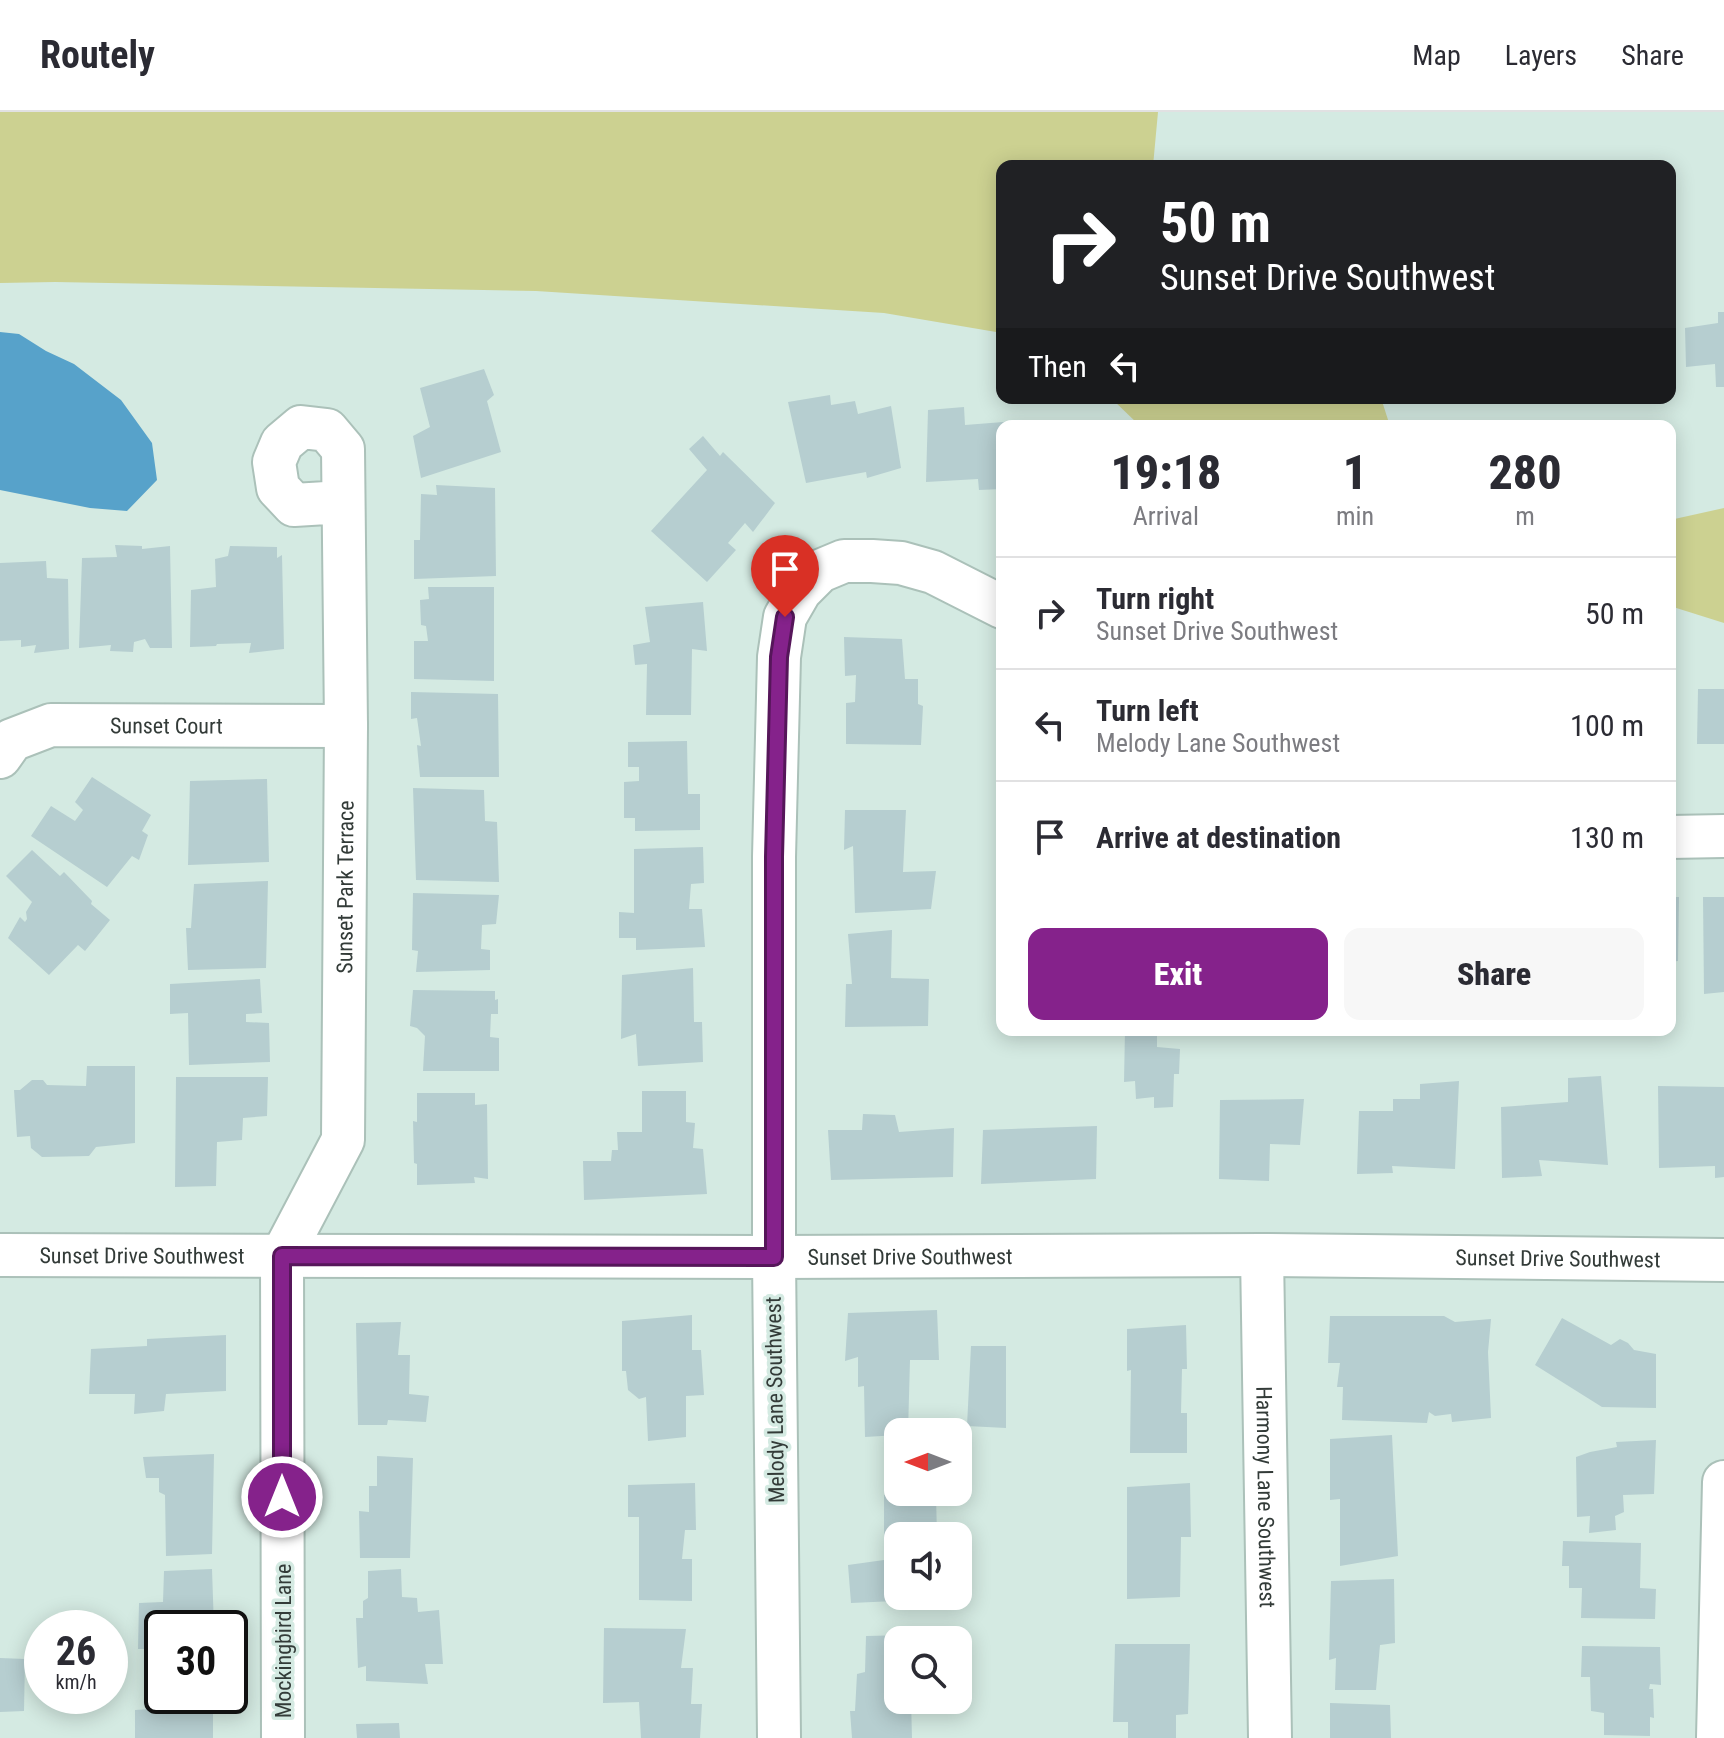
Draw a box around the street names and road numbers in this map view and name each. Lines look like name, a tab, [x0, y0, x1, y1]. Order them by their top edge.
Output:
street label: Sunset Court	[110, 713, 223, 738]
street label: Sunset Park Terrace	[332, 800, 358, 974]
street label: Sunset Drive Southwest	[39, 1243, 245, 1268]
street label: Sunset Drive Southwest	[807, 1244, 1013, 1269]
street label: Sunset Drive Southwest	[1455, 1245, 1661, 1272]
street label: Melody Lane Southwest	[761, 1297, 789, 1503]
street label: Harmony Lane Southwest	[1252, 1386, 1280, 1608]
street label: Mockingbird Lane	[271, 1564, 296, 1718]

